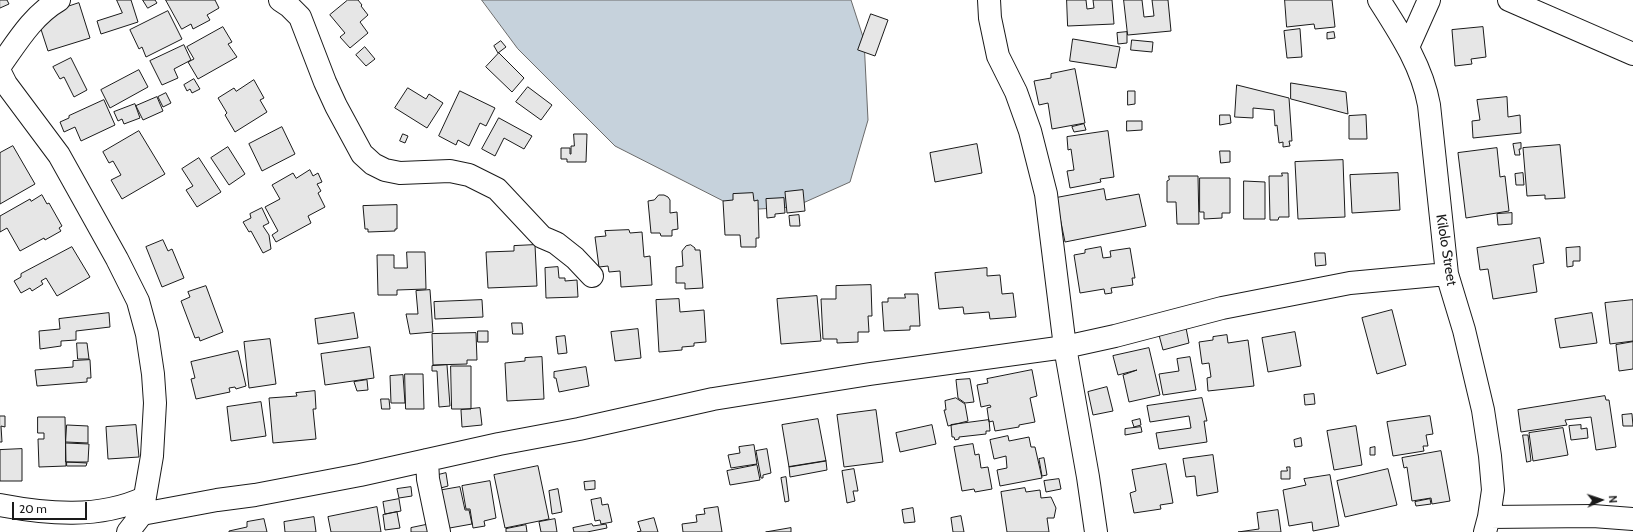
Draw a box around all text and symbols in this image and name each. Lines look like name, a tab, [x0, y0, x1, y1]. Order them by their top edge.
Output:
street label: Kilolo Street	[1432, 213, 1460, 287]
north arrow	[1581, 480, 1621, 520]
scale bar	[14, 494, 89, 520]
text: N	[1606, 495, 1620, 504]
text: 20 m	[19, 501, 47, 516]

